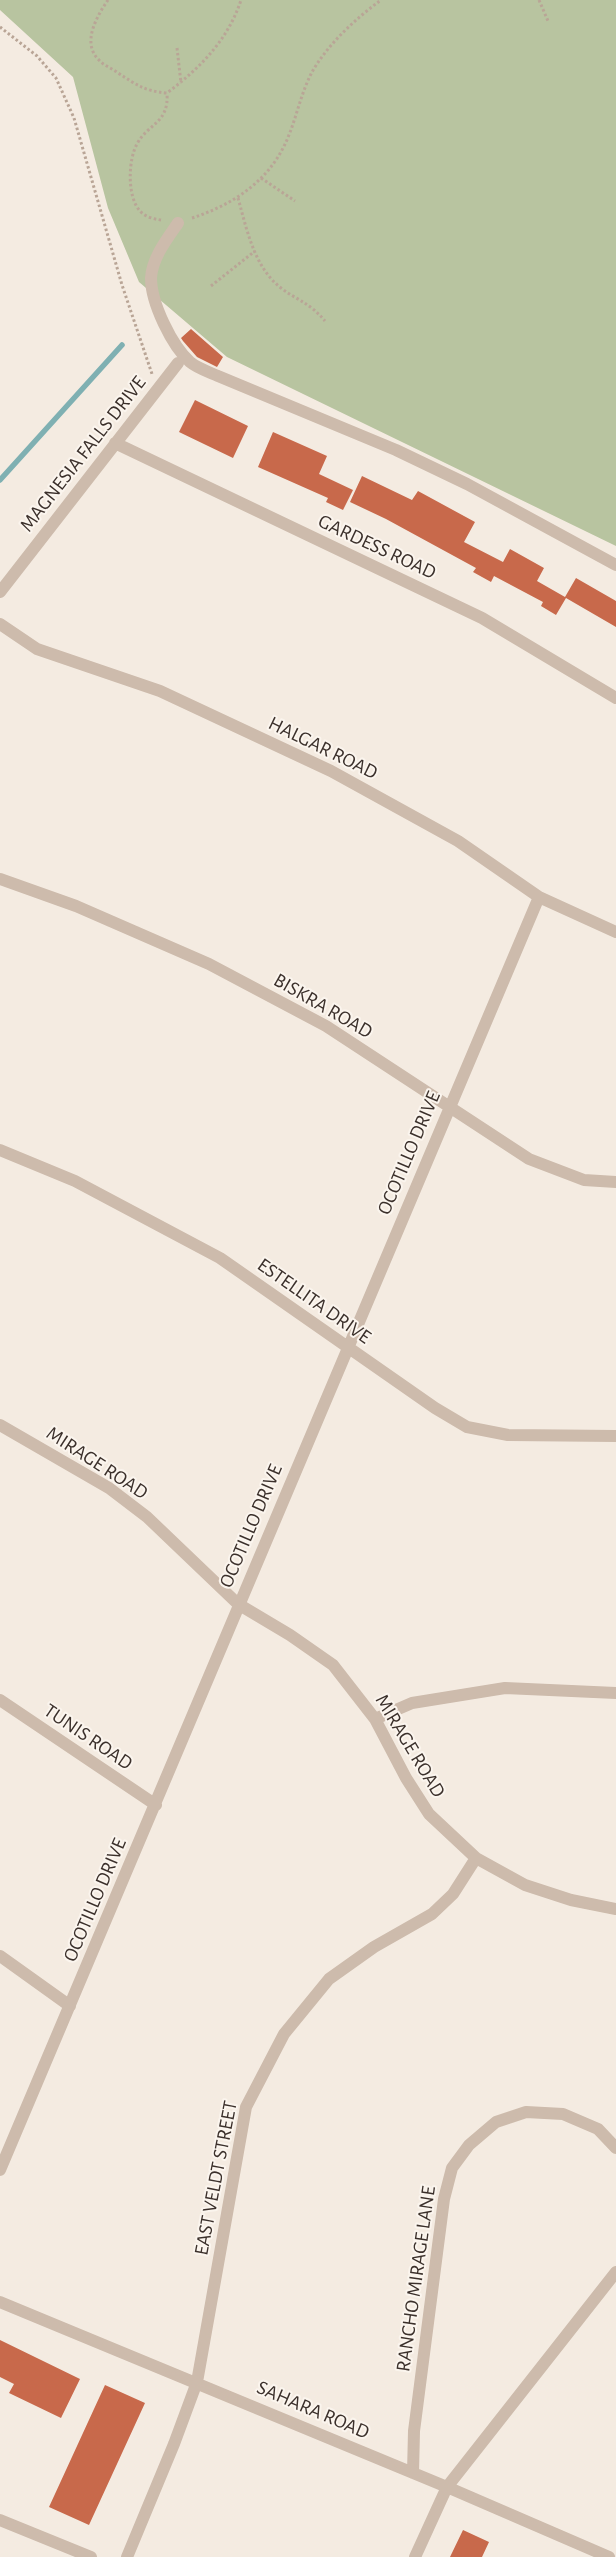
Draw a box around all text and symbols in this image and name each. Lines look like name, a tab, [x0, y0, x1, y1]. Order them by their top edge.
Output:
street label: MAGNESIA FALLS DRIVE	[15, 371, 151, 537]
street label: GARDESS ROAD	[314, 509, 440, 585]
street label: HALGAR ROAD	[264, 711, 382, 785]
street label: BISKRA ROAD	[269, 968, 377, 1044]
street label: OCOTILLO DRIVE	[372, 1088, 446, 1218]
street label: ESTELLITA DRIVE	[252, 1253, 376, 1349]
street label: MIRAGE ROAD	[42, 1421, 152, 1505]
street label: OCOTILLO DRIVE	[214, 1461, 288, 1591]
street label: MIRAGE ROAD	[370, 1690, 450, 1802]
street label: TUNIS ROAD	[39, 1699, 137, 1775]
street label: OCOTILLO DRIVE	[58, 1835, 132, 1965]
street label: EAST VELDT STREET	[189, 2099, 243, 2257]
street label: RANCHO MIRAGE LANE	[391, 2185, 441, 2373]
street label: SAHARA ROAD	[253, 2376, 373, 2444]

